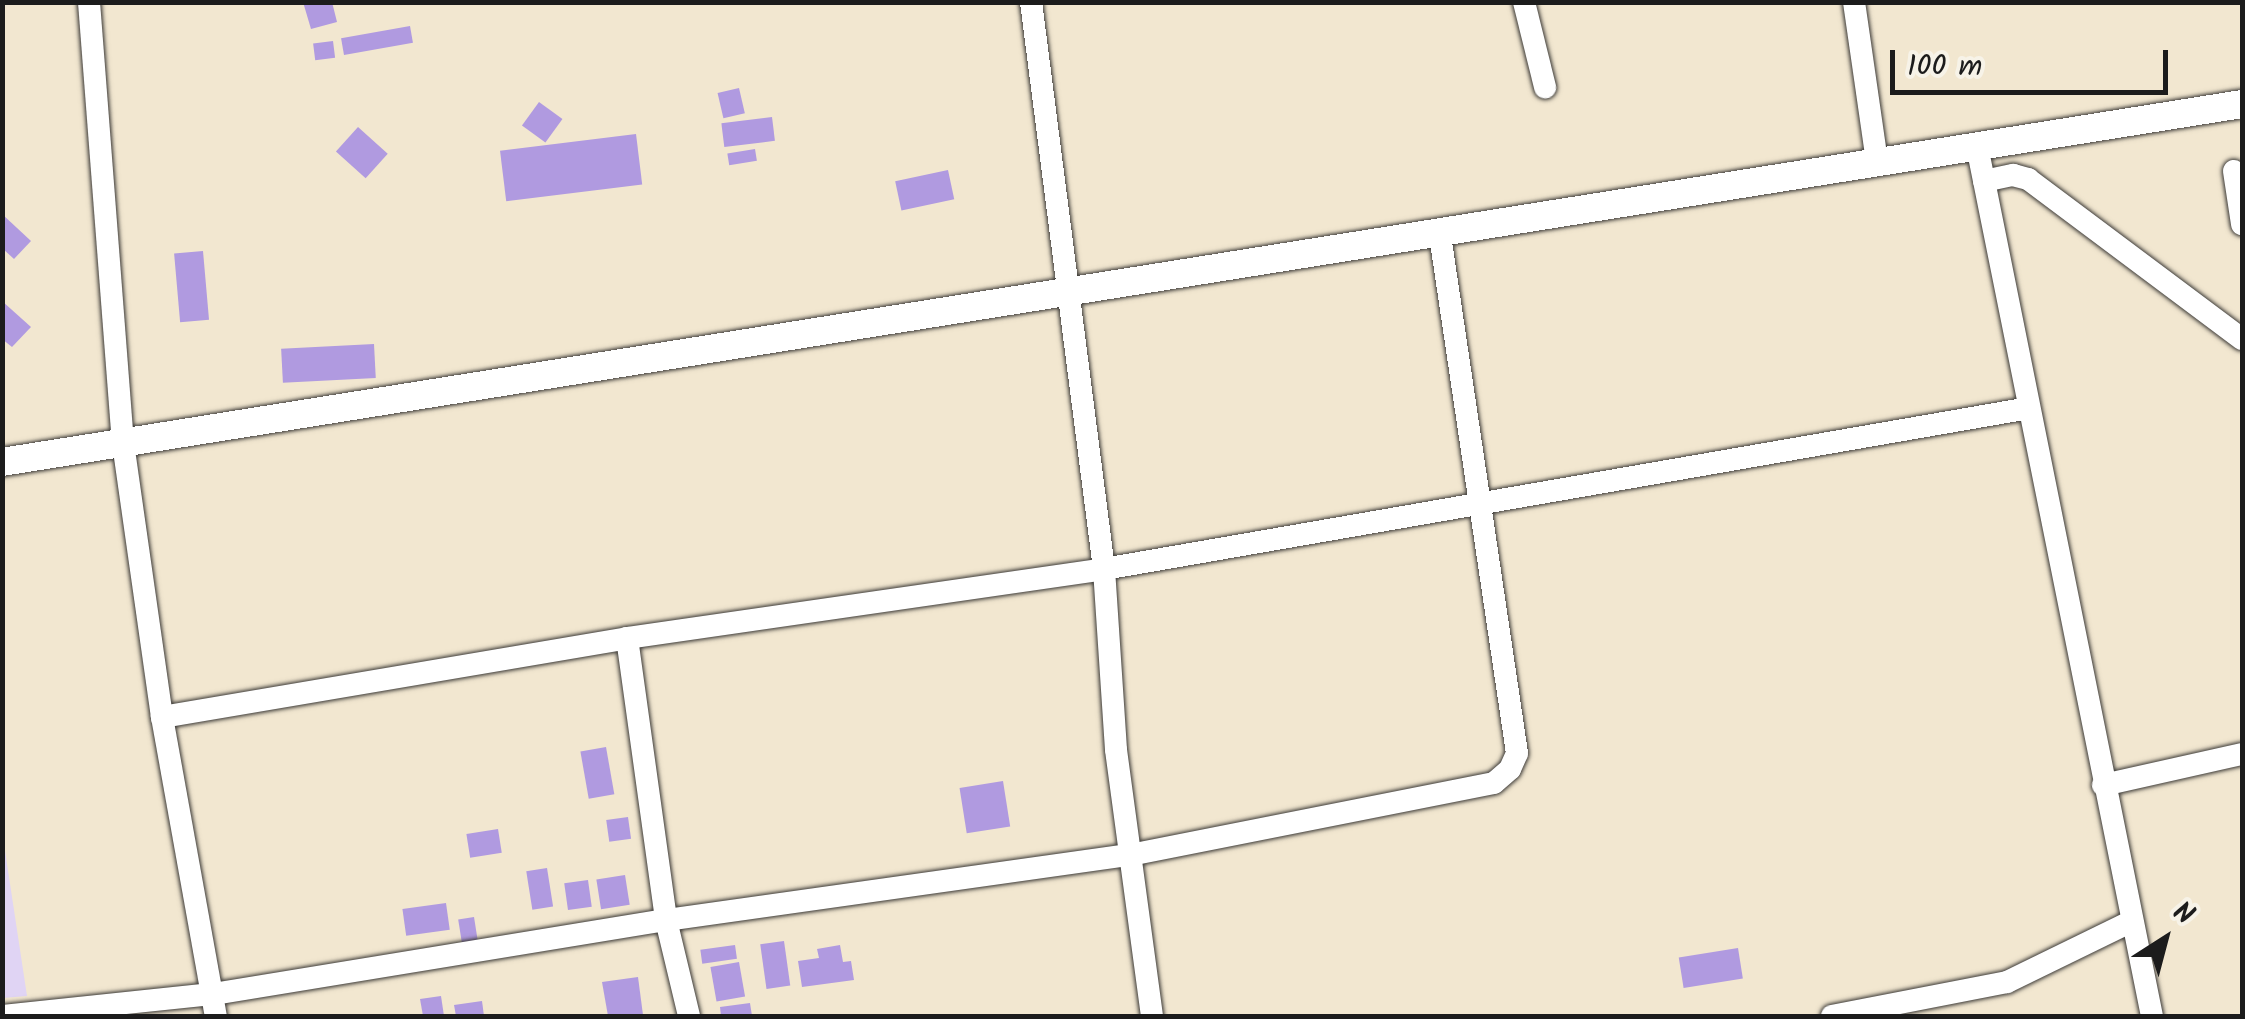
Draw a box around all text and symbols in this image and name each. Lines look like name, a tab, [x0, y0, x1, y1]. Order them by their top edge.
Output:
scale bar	[1895, 30, 2172, 92]
text: 100 m	[1907, 43, 1982, 91]
north arrow	[2115, 889, 2215, 989]
text: N	[2163, 891, 2203, 938]

